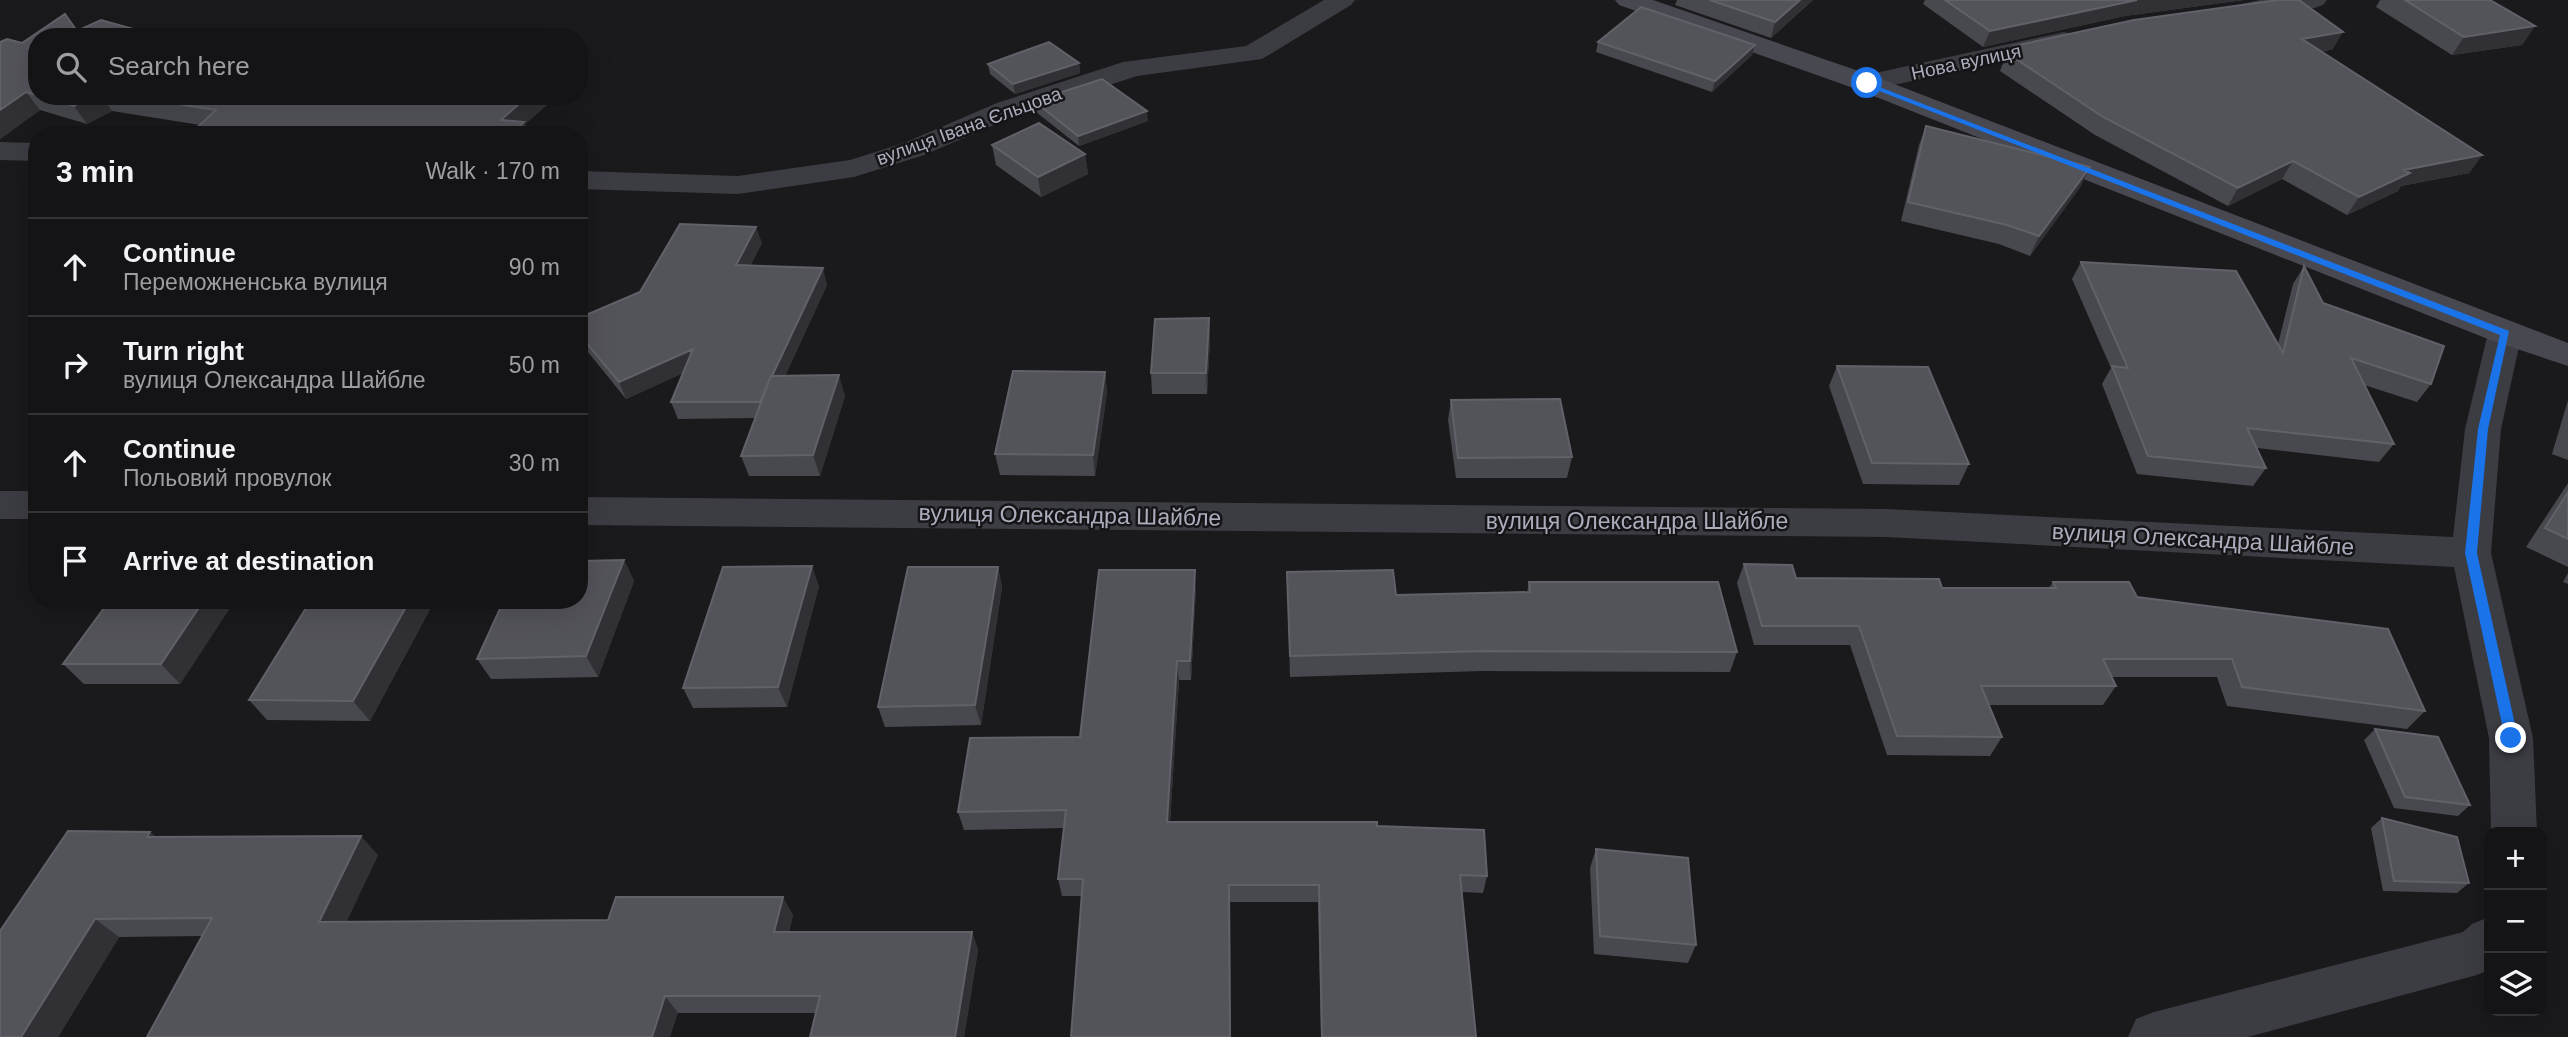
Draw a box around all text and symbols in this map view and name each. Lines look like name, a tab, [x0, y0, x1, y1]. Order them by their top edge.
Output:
search box	[28, 28, 588, 105]
street label: Нова вулиця	[1909, 40, 2023, 84]
icon: search	[52, 48, 90, 86]
text: Search here	[108, 51, 250, 81]
route start	[1851, 67, 1882, 98]
street label: вулиця Івана Єльцова	[874, 83, 1065, 169]
text: 3 min	[56, 155, 134, 188]
text: Walk · 170 m	[425, 158, 560, 184]
text: Continue	[123, 238, 236, 268]
icon: ahead	[56, 248, 94, 286]
text: 90 m	[509, 254, 560, 280]
text: Переможненська вулиця	[123, 269, 388, 295]
text: Turn right	[123, 336, 244, 366]
icon: right	[56, 346, 94, 384]
text: 50 m	[509, 352, 560, 378]
text: вулиця Олександра Шайбле	[123, 367, 426, 393]
text: Continue	[123, 434, 236, 464]
icon: ahead	[56, 444, 94, 482]
text: 30 m	[509, 450, 560, 476]
text: Польовий провулок	[123, 465, 332, 491]
street label: вулиця Олександра Шайбле	[918, 499, 1222, 531]
street label: вулиця Олександра Шайбле	[1486, 508, 1788, 534]
street label: вулиця Олександра Шайбле	[2051, 518, 2355, 560]
icon: arrive	[56, 542, 94, 580]
text: Arrive at destination	[123, 546, 374, 576]
route end	[2495, 722, 2526, 753]
map controls	[2484, 827, 2547, 1016]
button: +	[2484, 827, 2547, 890]
button: −	[2484, 890, 2547, 953]
button: layers	[2484, 953, 2547, 1016]

